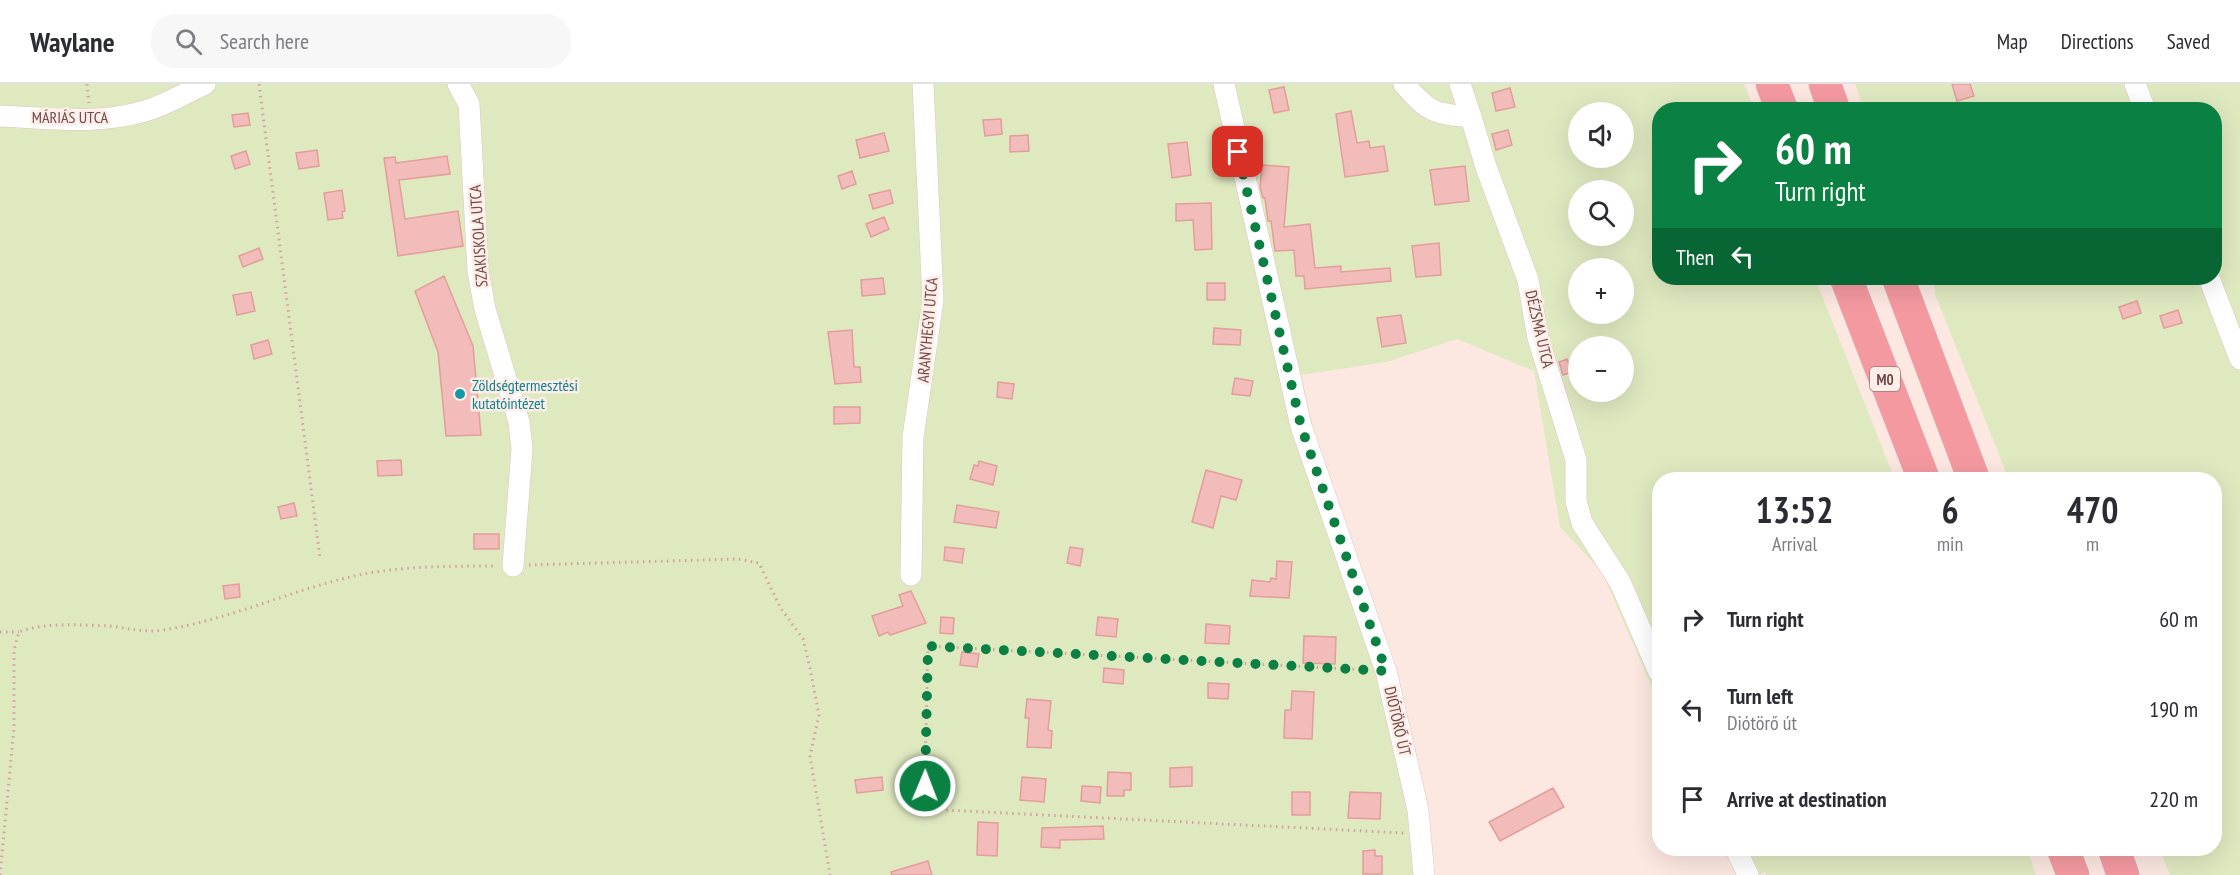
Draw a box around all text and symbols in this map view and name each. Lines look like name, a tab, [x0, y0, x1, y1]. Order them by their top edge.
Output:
search box	[151, 14, 571, 68]
text: Waylane	[30, 23, 115, 60]
icon: search	[172, 25, 205, 58]
text: Search here	[220, 27, 309, 55]
text: Map	[1997, 28, 2028, 55]
text: Directions	[2061, 28, 2134, 55]
text: Saved	[2167, 28, 2210, 55]
map controls	[1568, 102, 1634, 402]
button: sound	[1568, 102, 1634, 168]
street label: MÁRIÁS UTCA	[32, 107, 109, 127]
text: 60 m	[1775, 121, 1852, 176]
pin	[1212, 126, 1263, 177]
icon: right	[1676, 126, 1754, 204]
icon: arrive	[1221, 135, 1254, 168]
text: Turn right	[1775, 174, 1866, 208]
button: search	[1568, 180, 1634, 246]
street label: SZAKISKOLA UTCA	[464, 184, 492, 288]
icon: left	[1726, 240, 1759, 273]
text: Then	[1676, 243, 1714, 271]
button: +	[1568, 258, 1634, 324]
street label: ARANYHEGYI UTCA	[912, 276, 942, 383]
street label: DÉZSMA UTCA	[1521, 288, 1559, 370]
button: −	[1568, 336, 1634, 402]
road number: M0	[1870, 367, 1900, 391]
place label: Zöldségtermesztési kutatóintézet	[472, 375, 578, 413]
marker: Zöldségtermesztési kutatóintézet	[453, 387, 467, 401]
text: 13:52	[1756, 486, 1833, 533]
text: 6	[1941, 486, 1959, 533]
text: 470	[2067, 486, 2118, 533]
text: Arrival	[1772, 531, 1817, 557]
text: min	[1937, 531, 1963, 557]
text: m	[2086, 531, 2099, 557]
icon: right	[1676, 603, 1709, 636]
text: Turn right	[1727, 605, 1804, 633]
text: 60 m	[2159, 605, 2198, 633]
text: Turn left	[1727, 682, 1793, 710]
street label: DIÓTÖRŐ ÚT	[1380, 684, 1416, 758]
icon: left	[1676, 693, 1709, 726]
text: 190 m	[2149, 695, 2198, 723]
text: Diótörő út	[1727, 710, 1797, 736]
position arrow	[893, 754, 957, 818]
icon: arrive	[1676, 783, 1709, 816]
text: Arrive at destination	[1727, 785, 1887, 813]
text: 220 m	[2149, 785, 2198, 813]

